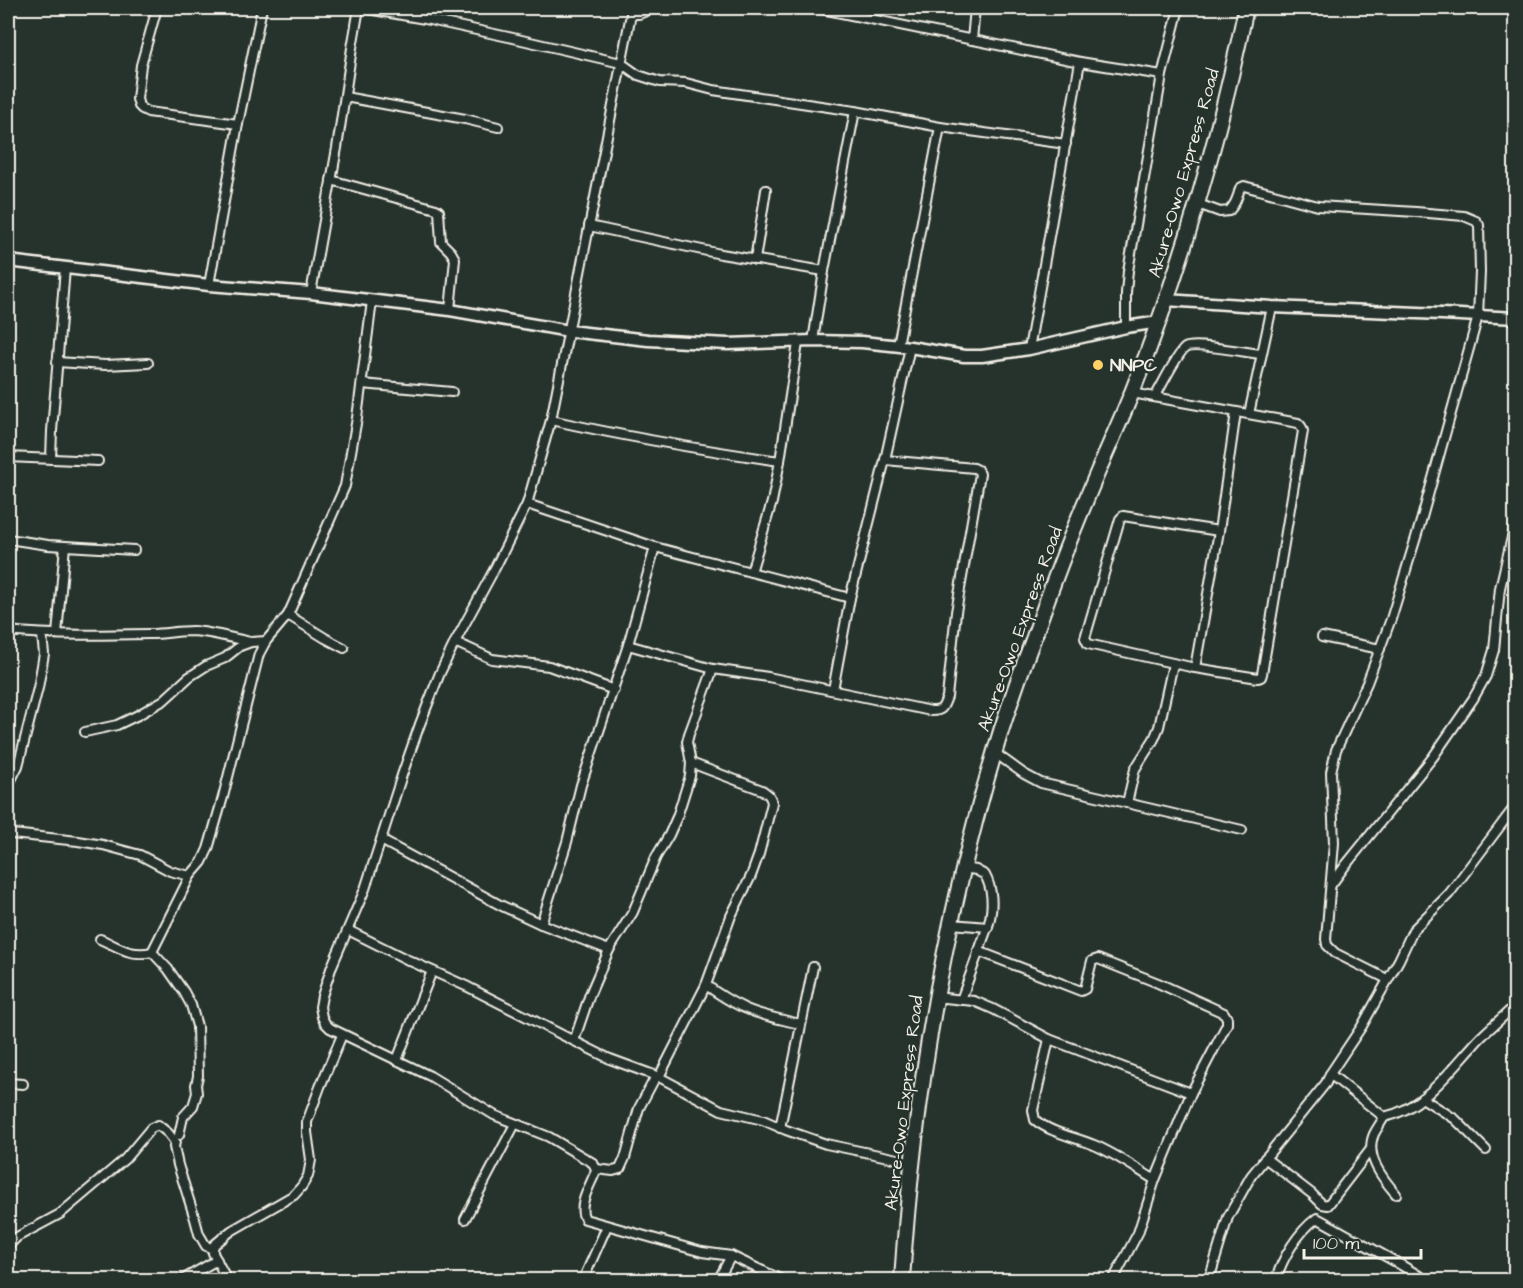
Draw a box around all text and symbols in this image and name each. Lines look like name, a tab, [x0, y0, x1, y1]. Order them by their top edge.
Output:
street label: Akure-Owo Express Road	[1142, 66, 1226, 280]
place label: NNPC	[1110, 353, 1157, 378]
marker: NNPC	[1091, 358, 1105, 372]
street label: Akure-Owo Express Road	[971, 523, 1069, 735]
street label: Akure-Owo Express Road	[878, 994, 930, 1212]
scale bar	[1304, 1222, 1421, 1260]
text: 100 m	[1313, 1231, 1359, 1256]

